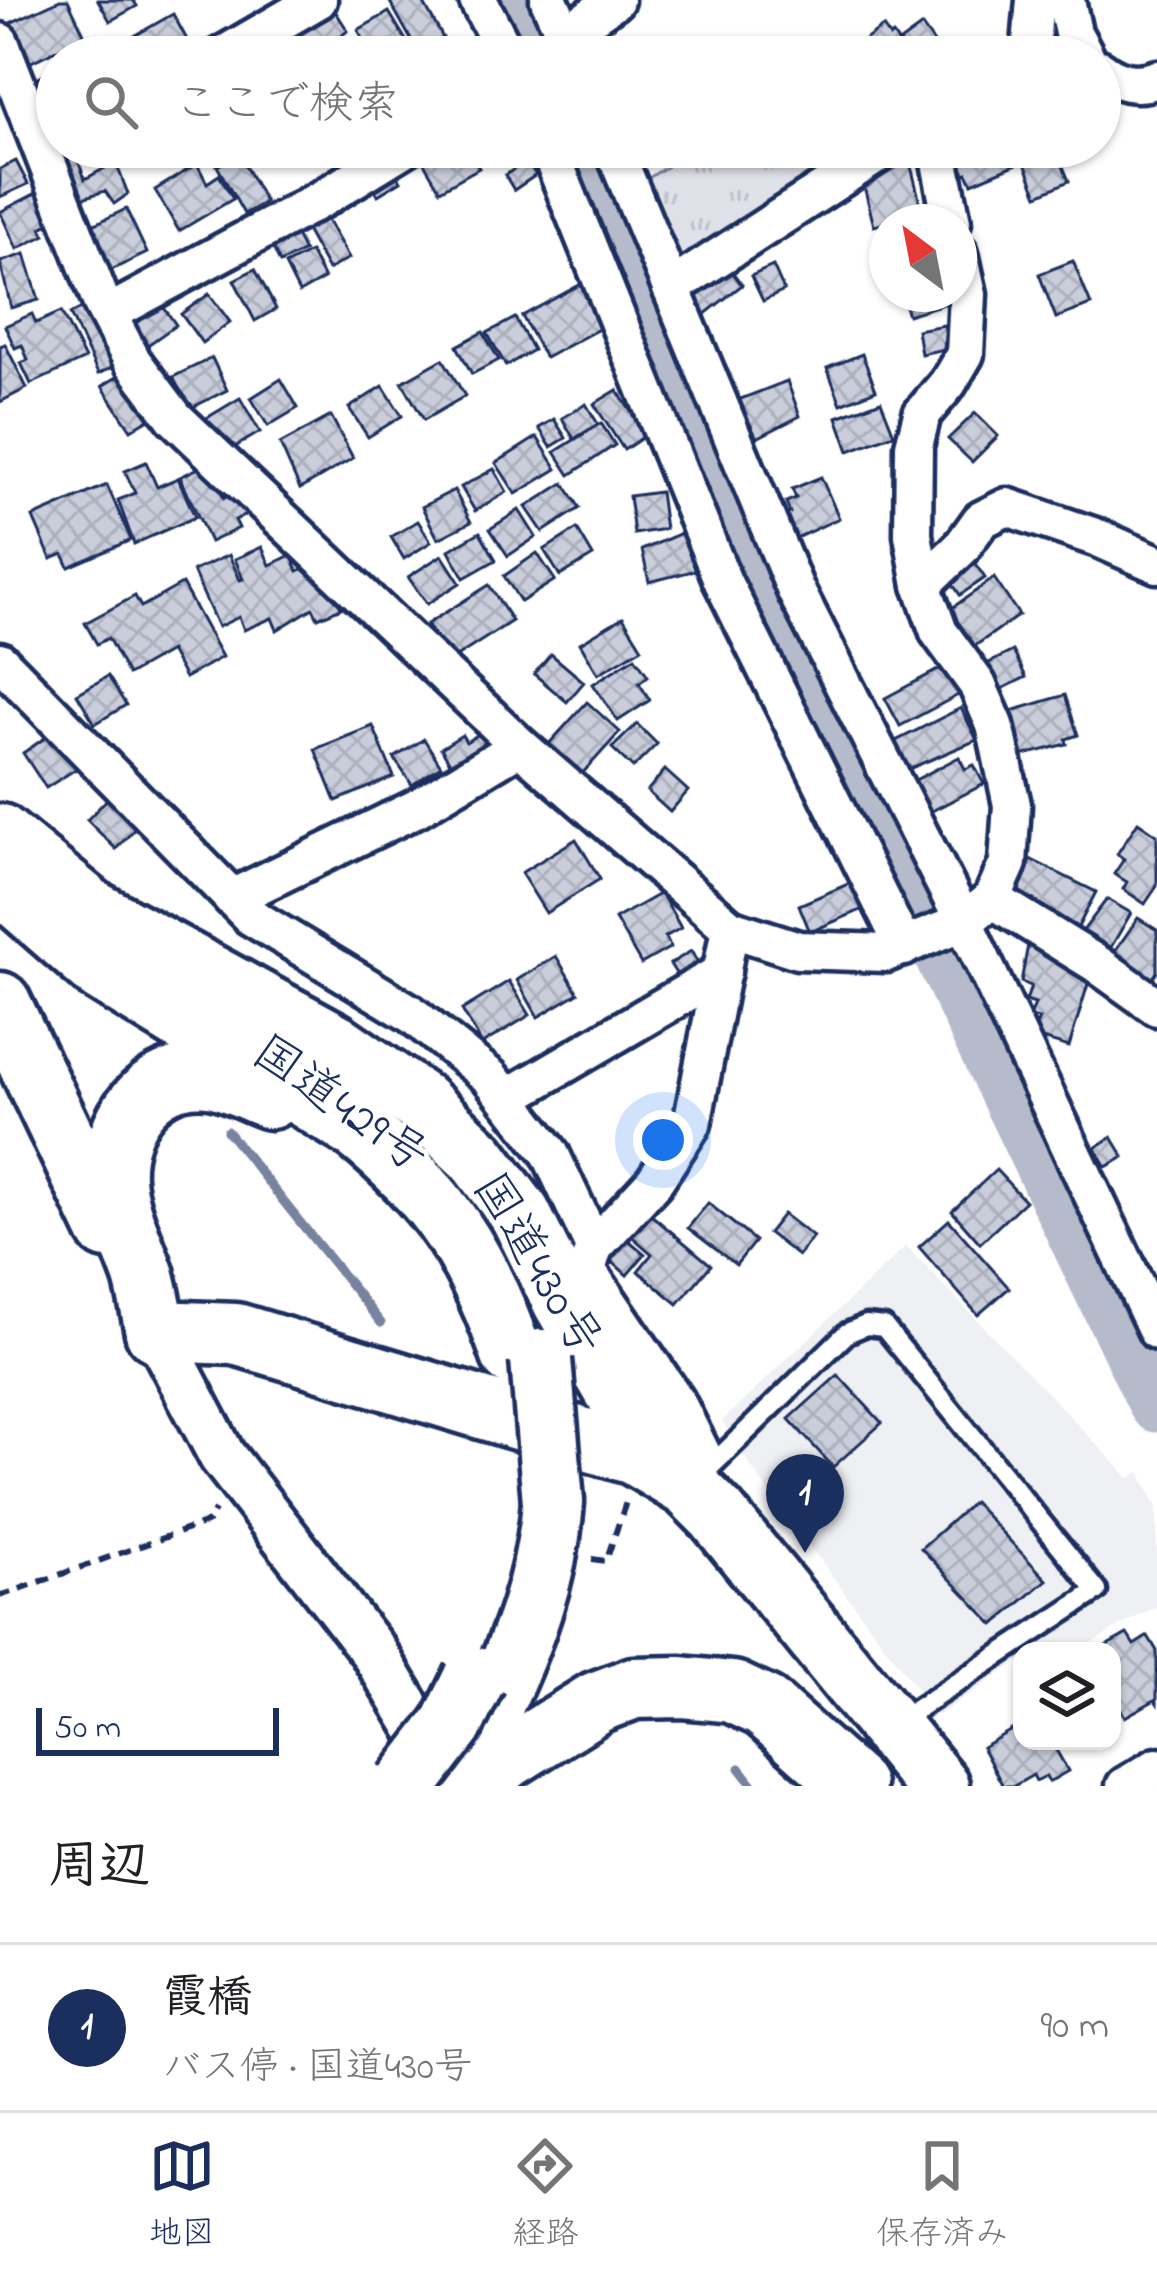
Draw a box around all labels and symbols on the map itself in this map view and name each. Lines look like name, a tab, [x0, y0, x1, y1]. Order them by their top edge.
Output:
north arrow	[869, 204, 977, 312]
street label: 国道429号	[236, 1019, 442, 1193]
your location	[633, 1110, 693, 1170]
street label: 国道430号	[453, 1160, 618, 1371]
pin: 1	[766, 1454, 844, 1553]
scale bar	[36, 1702, 279, 1755]

